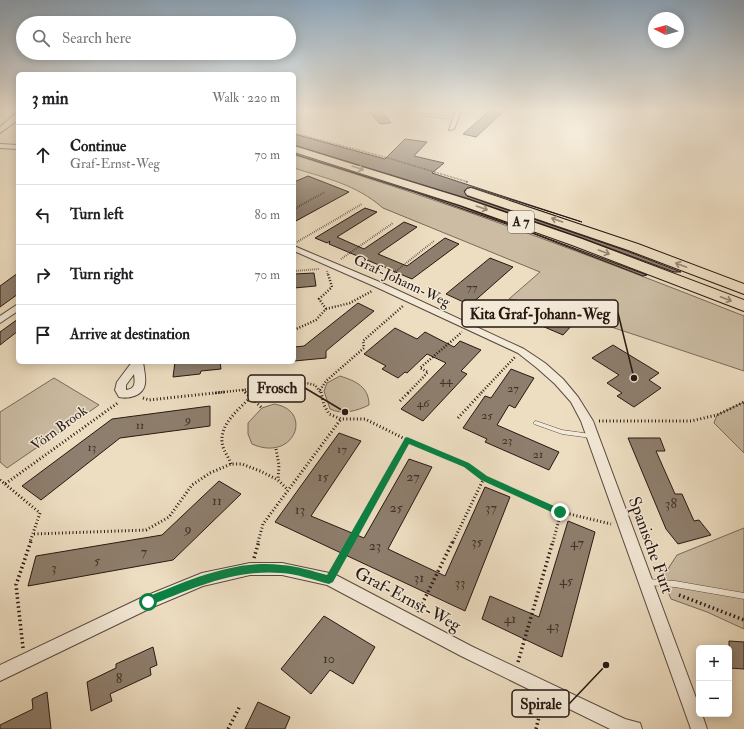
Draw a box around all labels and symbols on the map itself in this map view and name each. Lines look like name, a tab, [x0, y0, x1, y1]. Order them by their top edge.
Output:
north arrow	[648, 12, 684, 48]
one-way arrow	[352, 165, 365, 172]
one-way arrow	[475, 205, 487, 213]
road number: A 7	[508, 211, 534, 233]
one-way arrow	[551, 216, 563, 224]
one-way arrow	[598, 249, 610, 257]
street label: Graf-Johann-Weg	[351, 251, 454, 311]
one-way arrow	[676, 261, 688, 269]
house number: 77	[466, 280, 478, 295]
one-way arrow	[719, 296, 731, 303]
callout: Kita Graf-Johann-Weg	[462, 300, 618, 327]
text: Kita Graf-Johann-Weg	[470, 305, 611, 325]
house number: 44	[440, 373, 453, 388]
callout: Frosch	[248, 375, 305, 402]
text: Frosch	[257, 379, 298, 398]
house number: 27	[507, 381, 519, 396]
house number: 46	[417, 396, 430, 411]
street label: Vörn Brook	[28, 402, 91, 454]
house number: 25	[481, 408, 493, 423]
house number: 9	[184, 412, 191, 427]
house number: 11	[136, 418, 144, 433]
house number: 23	[502, 433, 512, 448]
house number: 13	[88, 440, 96, 455]
house number: 17	[337, 442, 347, 457]
house number: 21	[533, 447, 543, 462]
house number: 15	[317, 468, 329, 485]
house number: 27	[406, 468, 420, 485]
house number: 11	[212, 492, 222, 509]
street label: Spanische Furt	[623, 494, 678, 597]
house number: 38	[665, 495, 677, 512]
house number: 25	[389, 499, 403, 516]
house number: 37	[485, 499, 497, 516]
house number: 13	[295, 501, 305, 518]
route end	[551, 503, 569, 521]
house number: 9	[183, 520, 192, 537]
house number: 35	[471, 533, 484, 550]
house number: 47	[570, 534, 584, 551]
house number: 23	[369, 537, 381, 554]
house number: 7	[141, 543, 148, 560]
house number: 5	[94, 552, 101, 569]
house number: 3	[51, 559, 57, 576]
street label: Graf-Ernst-Weg	[351, 562, 465, 636]
house number: 31	[414, 569, 424, 586]
house number: 45	[559, 572, 574, 589]
house number: 33	[455, 574, 465, 591]
route start	[139, 593, 157, 611]
house number: 41	[504, 610, 516, 627]
house number: 43	[547, 617, 559, 634]
house number: 10	[323, 650, 335, 667]
house number: 8	[116, 670, 123, 687]
callout: Spirale	[512, 690, 569, 717]
text: Spirale	[520, 695, 563, 715]

